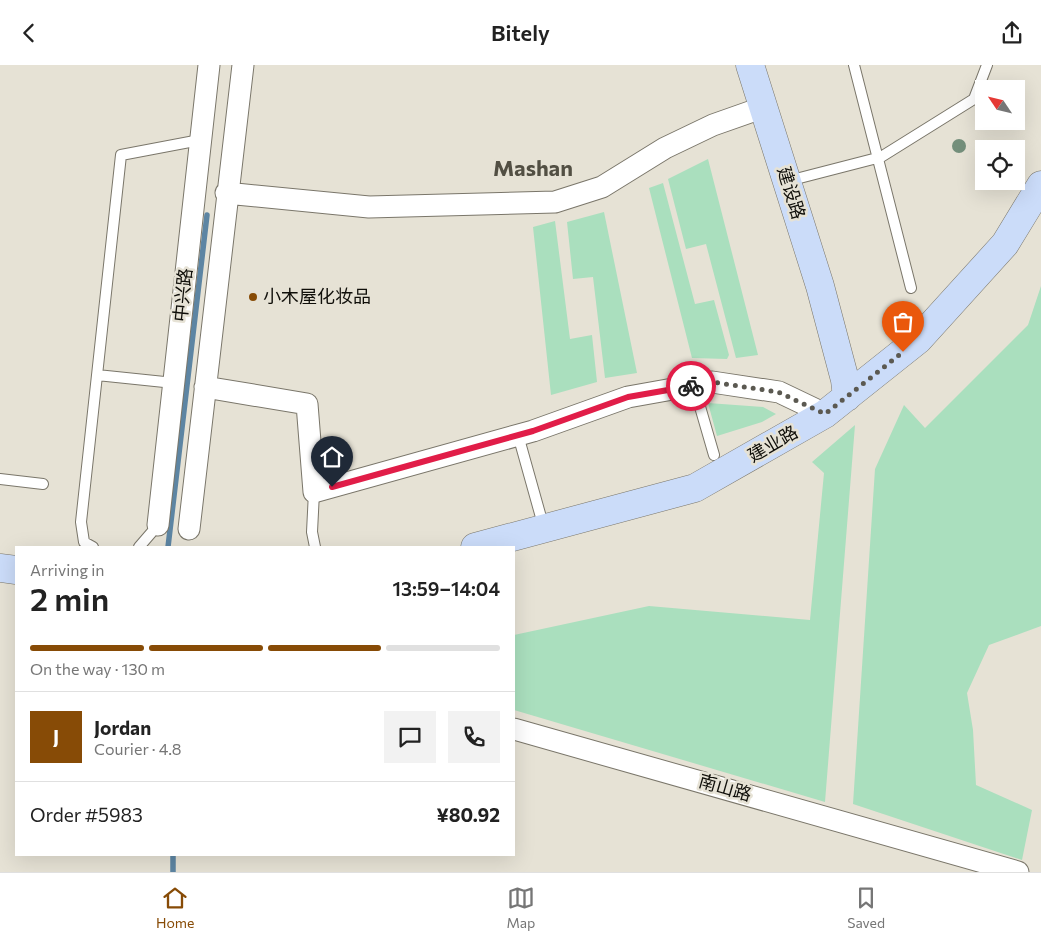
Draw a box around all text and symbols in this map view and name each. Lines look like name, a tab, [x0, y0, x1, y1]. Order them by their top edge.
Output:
icon: back	[15, 19, 43, 47]
text: Bitely	[491, 19, 550, 46]
icon: share	[998, 19, 1026, 47]
north arrow	[975, 80, 1025, 130]
map controls	[975, 80, 1025, 190]
button: locate	[975, 140, 1025, 190]
district label: Mashan	[493, 154, 573, 181]
street label: 建设路	[774, 164, 810, 222]
street label: 中兴路	[168, 267, 196, 323]
place label: 小木屋化妆品	[263, 285, 371, 307]
marker: 小木屋化妆品	[247, 291, 259, 303]
pin	[882, 301, 924, 352]
icon: bag	[889, 308, 917, 336]
courier	[666, 361, 716, 411]
icon: bike	[677, 372, 705, 400]
street label: 建业路	[744, 420, 801, 466]
pin	[311, 436, 353, 487]
icon: home	[318, 443, 346, 471]
text: Arriving in	[30, 560, 104, 579]
text: 13:59–14:04	[393, 577, 500, 600]
text: 2 min	[30, 578, 109, 618]
text: On the way · 130 m	[30, 659, 165, 678]
button: chat	[384, 711, 436, 763]
button: phone	[448, 711, 500, 763]
text: Jordan	[94, 716, 151, 739]
text: J	[53, 725, 59, 748]
text: Courier · 4.8	[94, 739, 181, 758]
street label: 南山路	[696, 769, 754, 805]
text: Order #5983	[30, 803, 143, 826]
text: ¥80.92	[437, 803, 500, 826]
tab: Home	[156, 884, 194, 931]
tab: Map	[506, 884, 535, 931]
tab: Saved	[847, 884, 885, 931]

